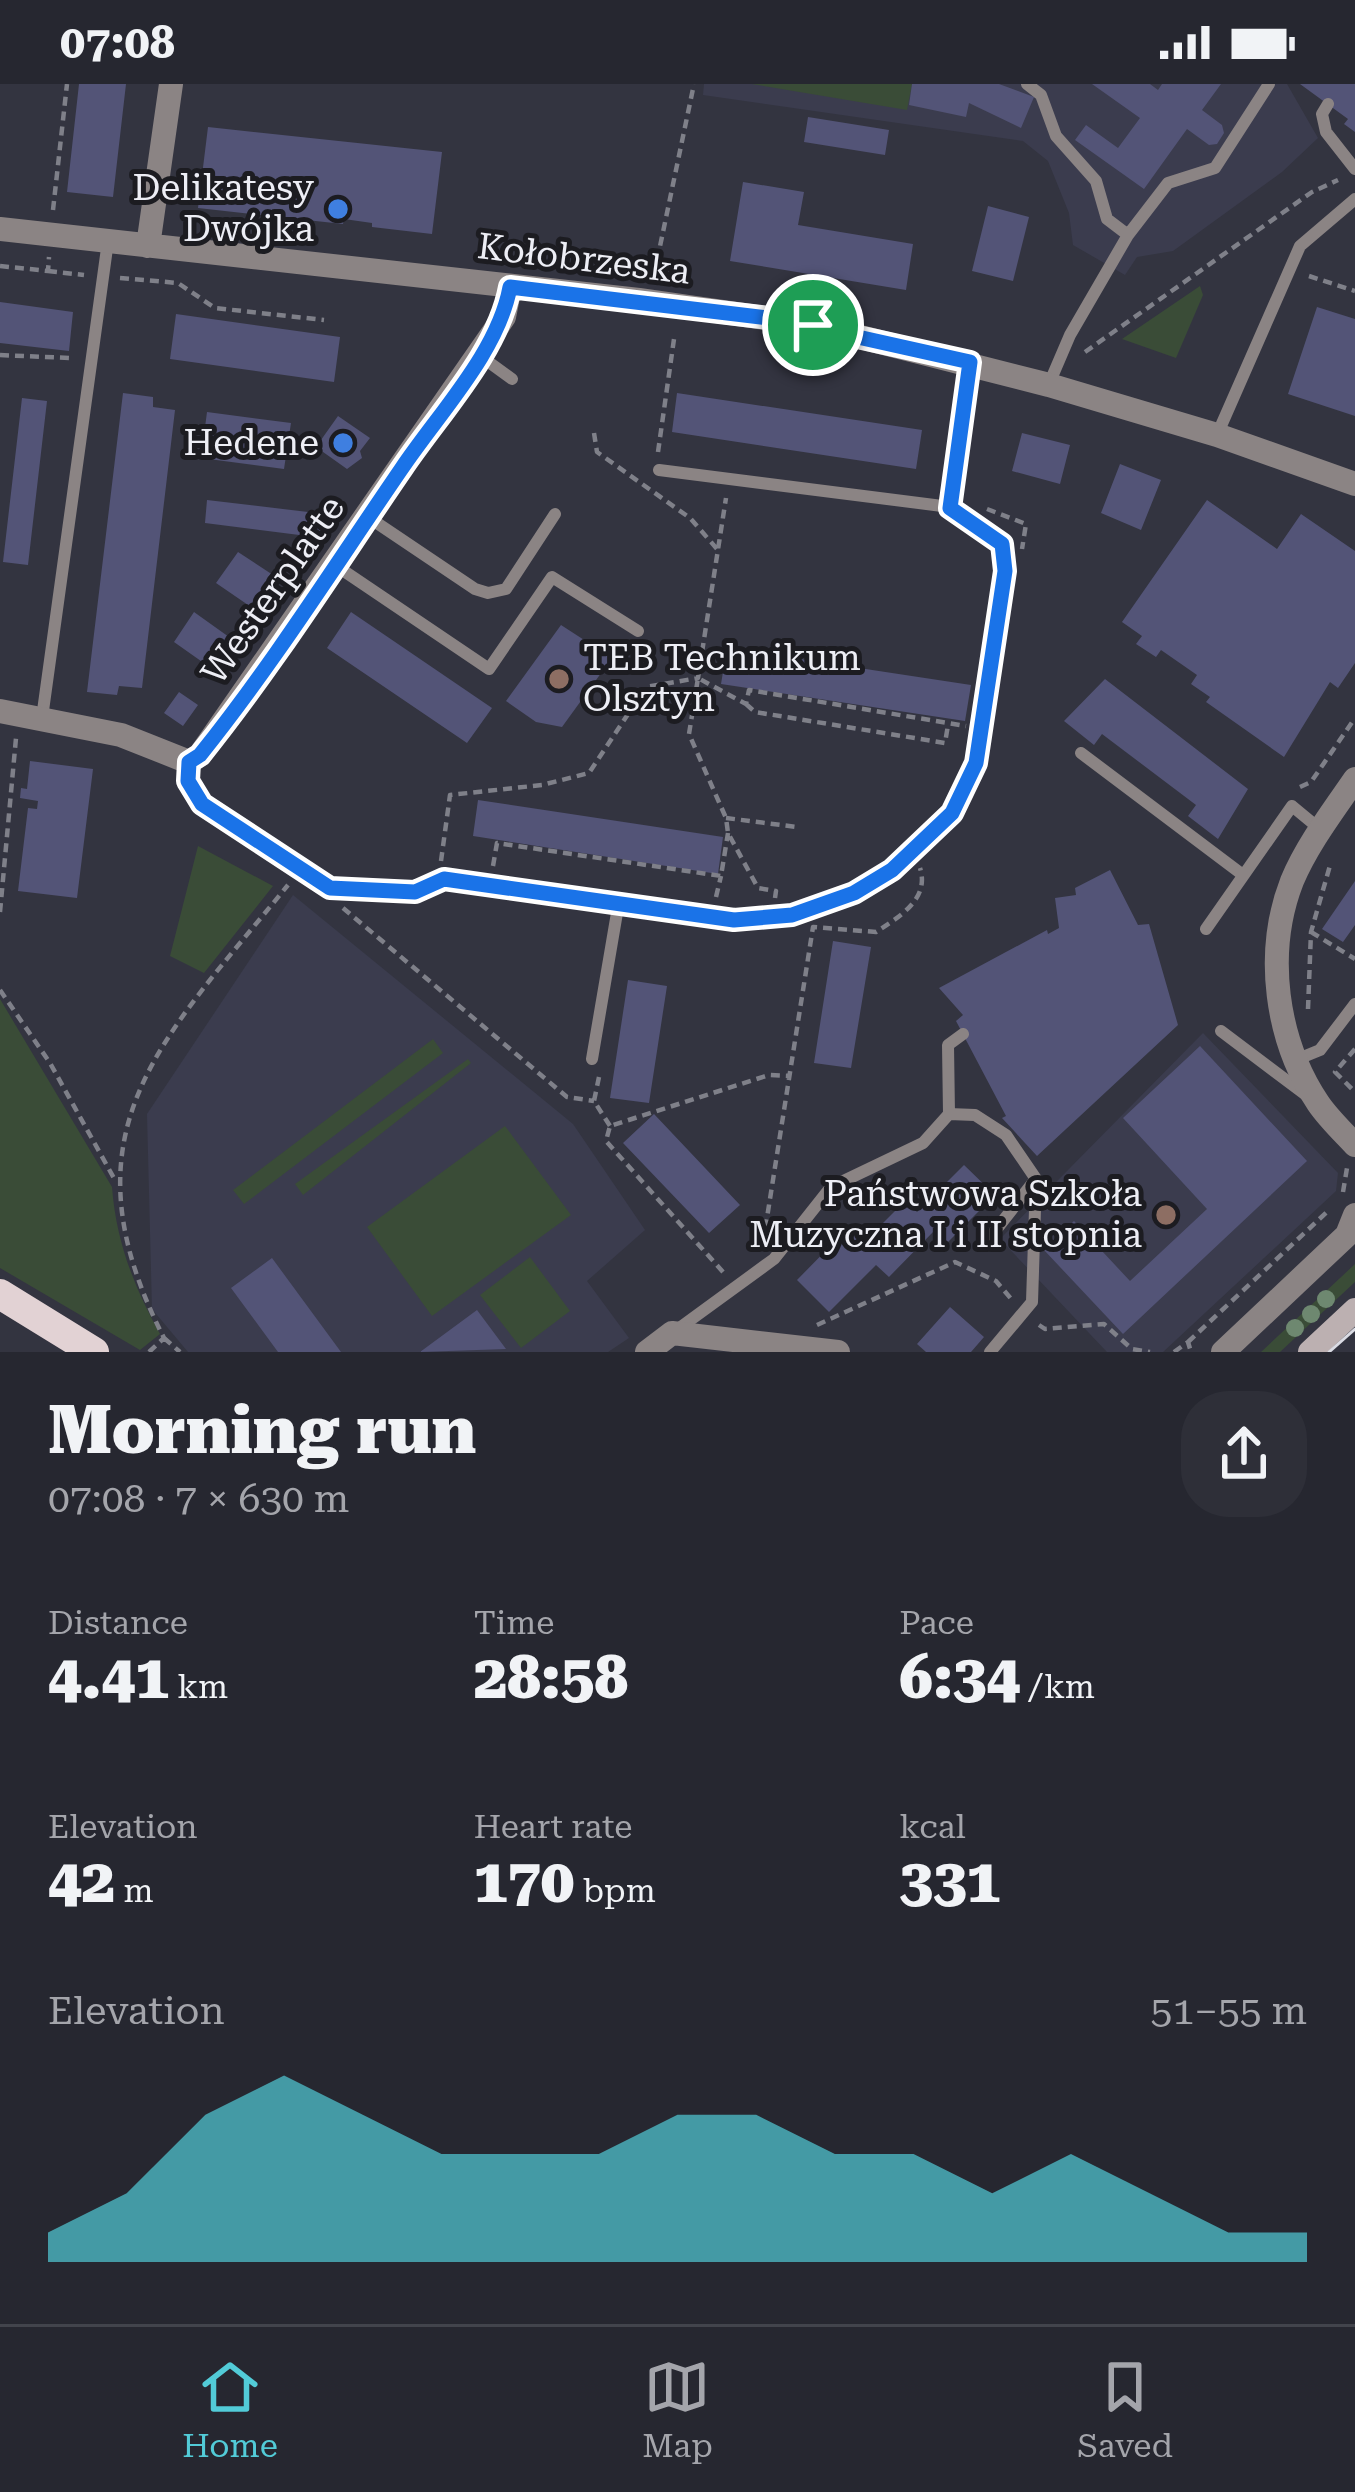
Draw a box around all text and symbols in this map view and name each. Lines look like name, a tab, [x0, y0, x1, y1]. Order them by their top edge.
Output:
text: 07:08	[60, 16, 175, 69]
place label: Delikatesy Dwójka	[132, 167, 315, 250]
marker: Delikatesy Dwójka	[325, 196, 351, 222]
street label: Kołobrzeska	[475, 225, 693, 293]
pin	[762, 274, 864, 376]
icon: arrive	[780, 292, 846, 358]
place label: Hedene	[184, 422, 319, 464]
marker: Hedene	[330, 430, 356, 456]
street label: Westerplatte	[193, 488, 353, 692]
place label: TEB Technikum Olsztyn	[583, 637, 861, 720]
marker: TEB Technikum Olsztyn	[546, 666, 572, 692]
place label: Państwowa Szkoła Muzyczna I i II stopnia	[749, 1173, 1142, 1256]
marker: Państwowa Szkoła Muzyczna I i II stopnia	[1153, 1202, 1179, 1228]
button: share	[1181, 1391, 1307, 1517]
text: Morning run	[48, 1392, 476, 1469]
text: 07:08 · 7 × 630 m	[48, 1476, 349, 1522]
text: Distance	[48, 1603, 188, 1642]
text: Time	[474, 1603, 554, 1642]
text: Pace	[899, 1603, 974, 1642]
text: 4.41	[48, 1642, 169, 1713]
text: 28:58	[474, 1642, 628, 1713]
text: 6:34	[899, 1642, 1020, 1713]
text: km	[169, 1667, 228, 1706]
text: /km	[1020, 1667, 1095, 1706]
text: Elevation	[48, 1807, 198, 1846]
text: Heart rate	[474, 1807, 632, 1846]
text: kcal	[899, 1807, 966, 1846]
text: 42	[48, 1846, 115, 1917]
text: 170	[474, 1846, 574, 1917]
text: 331	[899, 1846, 1000, 1917]
text: m	[115, 1871, 154, 1910]
text: bpm	[574, 1871, 656, 1910]
text: Elevation	[48, 1988, 225, 2034]
text: 51–55 m	[1151, 1988, 1307, 2034]
tab: Home	[182, 2354, 278, 2465]
tab: Map	[642, 2354, 713, 2465]
tab: Saved	[1077, 2354, 1173, 2465]

